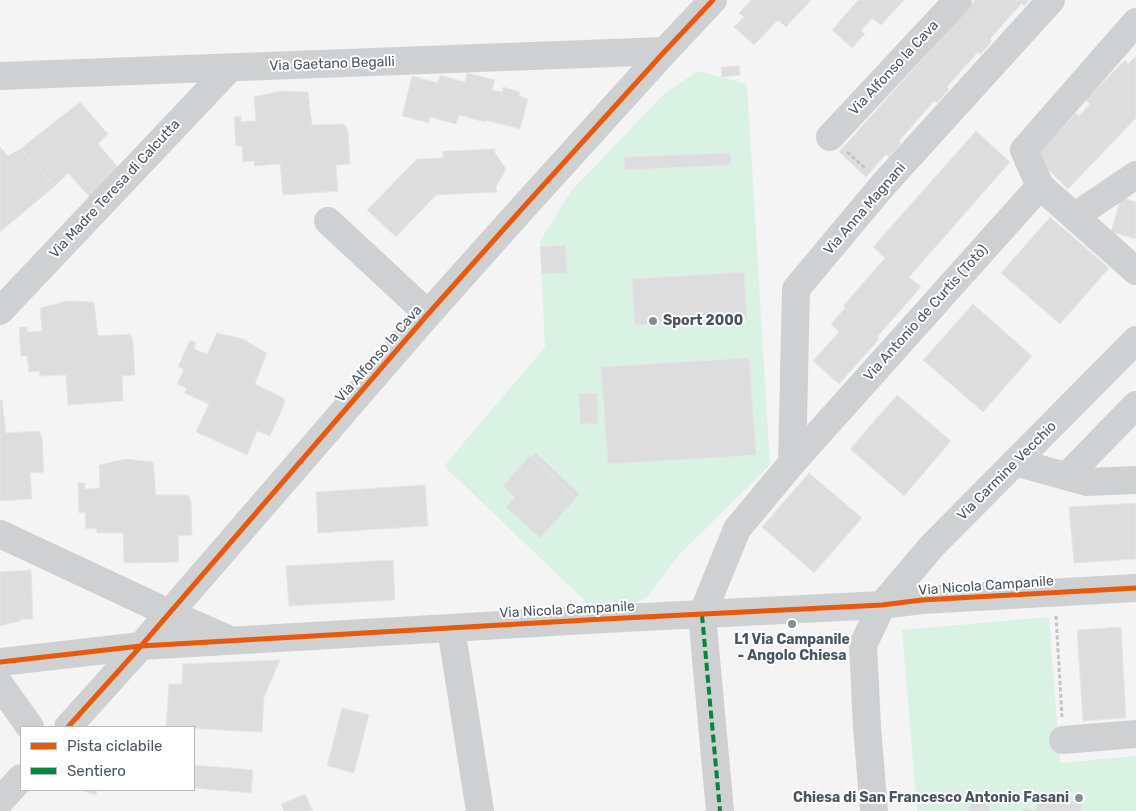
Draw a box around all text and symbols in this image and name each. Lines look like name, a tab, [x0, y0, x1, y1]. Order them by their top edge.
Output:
street label: Via Alfonso la Cava	[846, 17, 942, 119]
street label: Via Gaetano Begalli	[269, 53, 395, 75]
street label: Via Madre Teresa di Calcutta	[46, 116, 184, 262]
street label: Via Anna Magnani	[820, 160, 910, 258]
street label: Via Antonio de Curtis (Totò)	[860, 241, 992, 385]
street label: Via Alfonso la Cava	[332, 302, 426, 406]
place label: Sport 2000	[663, 313, 743, 329]
marker: Sport 2000	[647, 315, 659, 327]
street label: Via Carmine Vecchio	[954, 418, 1060, 524]
street label: Via Nicola Campanile	[918, 573, 1054, 599]
street label: Via Nicola Campanile	[499, 598, 635, 622]
marker: L1 Via Campanile - Angolo Chiesa	[786, 618, 798, 630]
place label: L1 Via Campanile - Angolo Chiesa	[734, 632, 850, 664]
legend	[20, 726, 195, 791]
text: Pista ciclabile	[67, 737, 162, 755]
text: Sentiero	[67, 762, 126, 780]
place label: Chiesa di San Francesco Antonio Fasani	[793, 790, 1069, 806]
marker: Chiesa di San Francesco Antonio Fasani	[1073, 792, 1085, 804]

